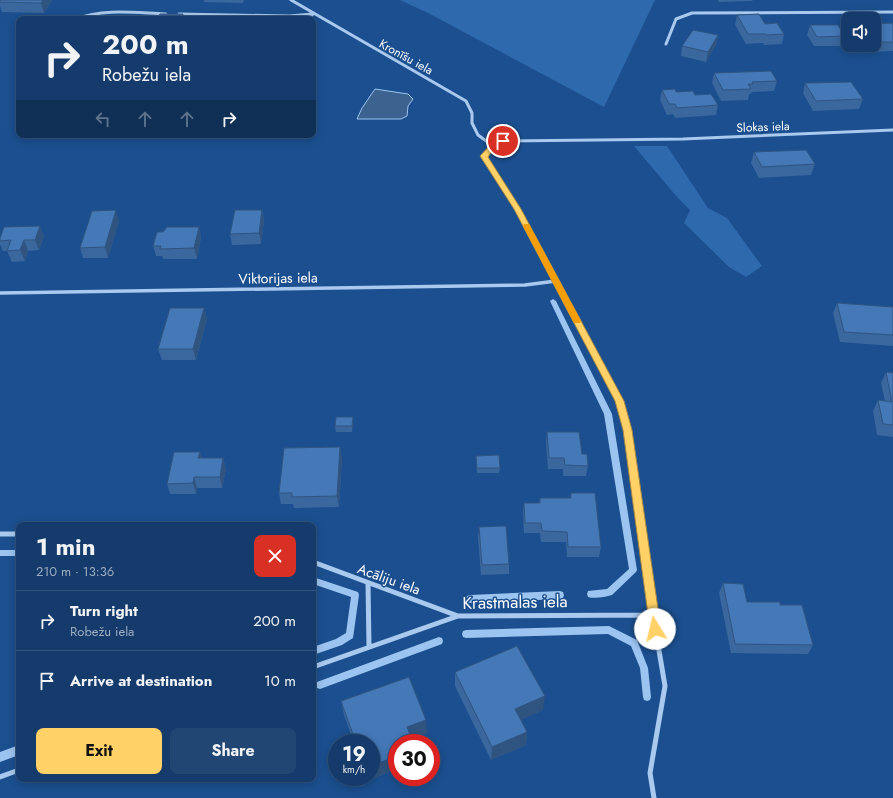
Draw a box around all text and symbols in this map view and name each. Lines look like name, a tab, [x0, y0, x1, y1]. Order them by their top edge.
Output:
map controls	[841, 12, 881, 52]
button: sound	[841, 12, 881, 52]
text: 200 m	[102, 24, 189, 65]
icon: right	[36, 32, 88, 84]
street label: Kronīšu iela	[376, 35, 436, 79]
text: Robežu iela	[102, 62, 191, 88]
icon: left	[92, 108, 114, 130]
icon: ahead	[134, 108, 156, 130]
icon: ahead	[176, 108, 198, 130]
icon: right	[218, 108, 240, 130]
street label: Slokas iela	[736, 117, 790, 137]
pin	[486, 124, 520, 158]
icon: arrive	[492, 130, 514, 152]
street label: Viktorijas iela	[238, 267, 318, 289]
text: 1 min	[36, 529, 96, 564]
button: close	[254, 535, 296, 577]
street label: Acāliju iela	[355, 558, 423, 600]
text: 210 m · 13:36	[36, 562, 114, 581]
street label: Krastmalas iela	[462, 589, 568, 615]
text: Turn right	[70, 600, 138, 622]
position arrow	[634, 608, 676, 650]
icon: right	[36, 610, 58, 632]
text: 200 m	[253, 610, 296, 632]
text: Robežu iela	[70, 622, 134, 641]
icon: arrive	[36, 670, 58, 692]
text: Arrive at destination	[70, 670, 212, 692]
text: 10 m	[264, 670, 296, 692]
button: Exit	[36, 728, 162, 774]
button: Share	[170, 728, 296, 774]
speed limit sign: 30	[388, 734, 440, 786]
text: 19	[342, 740, 366, 769]
text: km/h	[343, 762, 365, 777]

